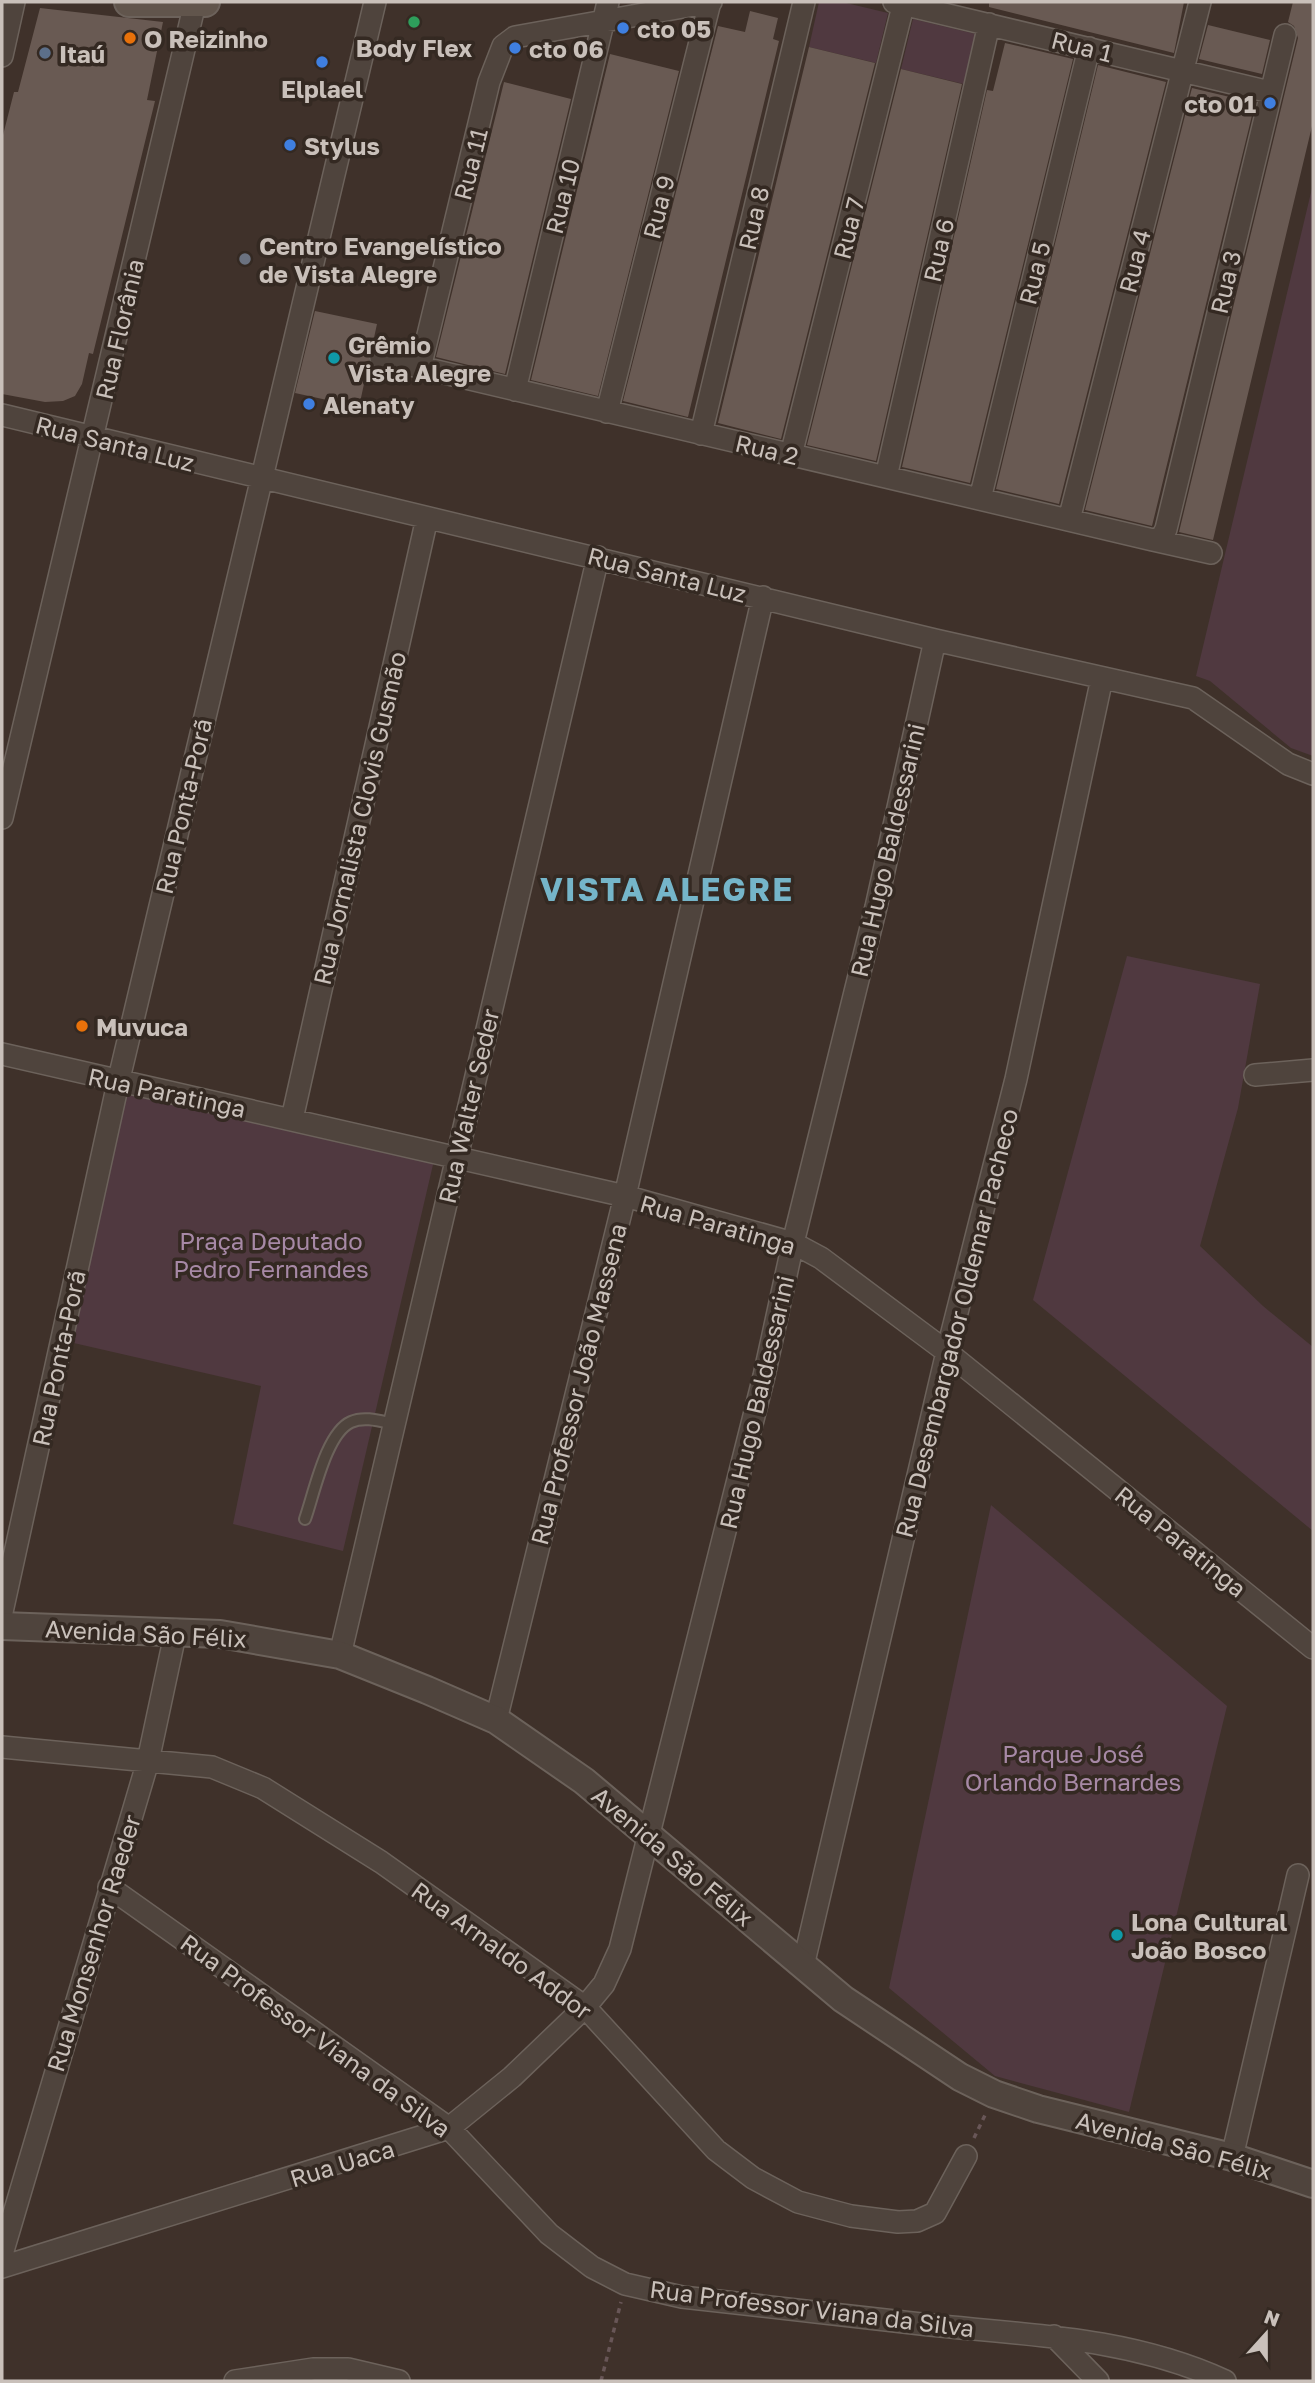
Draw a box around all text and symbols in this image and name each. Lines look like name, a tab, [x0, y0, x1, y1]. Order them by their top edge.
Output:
marker: Body Flex	[406, 14, 422, 30]
place label: cto 05	[637, 14, 711, 43]
marker: cto 05	[615, 20, 631, 36]
place label: O Reizinho	[144, 24, 268, 53]
street label: Rua 1	[1049, 24, 1115, 68]
marker: O Reizinho	[122, 30, 138, 46]
place label: Body Flex	[356, 33, 472, 62]
place label: cto 06	[529, 34, 604, 63]
place label: Itaú	[59, 39, 105, 68]
marker: cto 06	[507, 40, 523, 56]
marker: Itaú	[37, 45, 53, 61]
marker: Elplael	[314, 54, 330, 70]
place label: Elplael	[281, 74, 363, 103]
place label: cto 01	[1184, 89, 1256, 118]
marker: cto 01	[1262, 95, 1278, 111]
street label: Rua 11	[447, 125, 493, 203]
place label: Stylus	[304, 131, 380, 160]
marker: Stylus	[282, 137, 298, 153]
street label: Rua 10	[539, 155, 585, 237]
street label: Rua 9	[636, 172, 680, 242]
street label: Rua 8	[732, 183, 774, 253]
street label: Rua 7	[826, 194, 870, 262]
street label: Rua 6	[917, 215, 959, 285]
street label: Rua 4	[1112, 226, 1156, 296]
place label: Centro Evangelístico de Vista Alegre	[259, 231, 502, 288]
street label: Rua 5	[1012, 239, 1056, 307]
street label: Rua 3	[1204, 248, 1246, 316]
marker: Centro Evangelístico de Vista Alegre	[237, 251, 253, 267]
street label: Rua Florânia	[89, 256, 149, 402]
place label: Grêmio Vista Alegre	[348, 330, 491, 387]
marker: Grêmio Vista Alegre	[326, 350, 342, 366]
place label: Alenaty	[323, 390, 415, 419]
marker: Alenaty	[301, 396, 317, 412]
street label: Rua Santa Luz	[33, 409, 197, 477]
street label: Rua 2	[733, 428, 801, 470]
street label: Rua Santa Luz	[585, 540, 749, 608]
street label: Rua Jornalista Clovis Gusmão	[307, 649, 411, 987]
street label: Rua Ponta-Porã	[149, 715, 217, 897]
street label: Rua Hugo Baldessarini	[844, 720, 930, 980]
district label: VISTA ALEGRE	[540, 870, 794, 908]
street label: Rua Walter Seder	[431, 1006, 505, 1206]
place label: Muvuca	[96, 1012, 188, 1041]
marker: Muvuca	[74, 1018, 90, 1034]
street label: Rua Paratinga	[85, 1061, 249, 1123]
street label: Rua Desembargador Oldemar Pacheco	[889, 1105, 1023, 1541]
street label: Rua Paratinga	[637, 1188, 799, 1260]
street label: Rua Professor João Massena	[524, 1220, 632, 1548]
park label: Praça Deputado Pedro Fernandes	[173, 1226, 369, 1283]
street label: Rua Ponta-Porã	[25, 1267, 91, 1449]
street label: Rua Hugo Baldessarini	[713, 1272, 799, 1532]
street label: Rua Paratinga	[1110, 1479, 1252, 1603]
street label: Avenida São Félix	[45, 1613, 247, 1653]
park label: Parque José Orlando Bernardes	[965, 1739, 1181, 1796]
street label: Avenida São Félix	[586, 1780, 760, 1932]
street label: Rua Monsenhor Raeder	[40, 1811, 146, 2075]
street label: Rua Arnaldo Addor	[406, 1875, 598, 2025]
place label: Lona Cultural João Bosco	[1131, 1907, 1287, 1964]
street label: Rua Professor Viana da Silva	[175, 1927, 457, 2143]
marker: Lona Cultural João Bosco	[1109, 1927, 1125, 1943]
street label: Avenida São Félix	[1073, 2105, 1275, 2185]
street label: Rua Uaca	[286, 2133, 398, 2193]
street label: Rua Professor Viana da Silva	[648, 2274, 976, 2342]
north arrow	[1231, 2299, 1301, 2369]
text: N	[1261, 2304, 1283, 2331]

